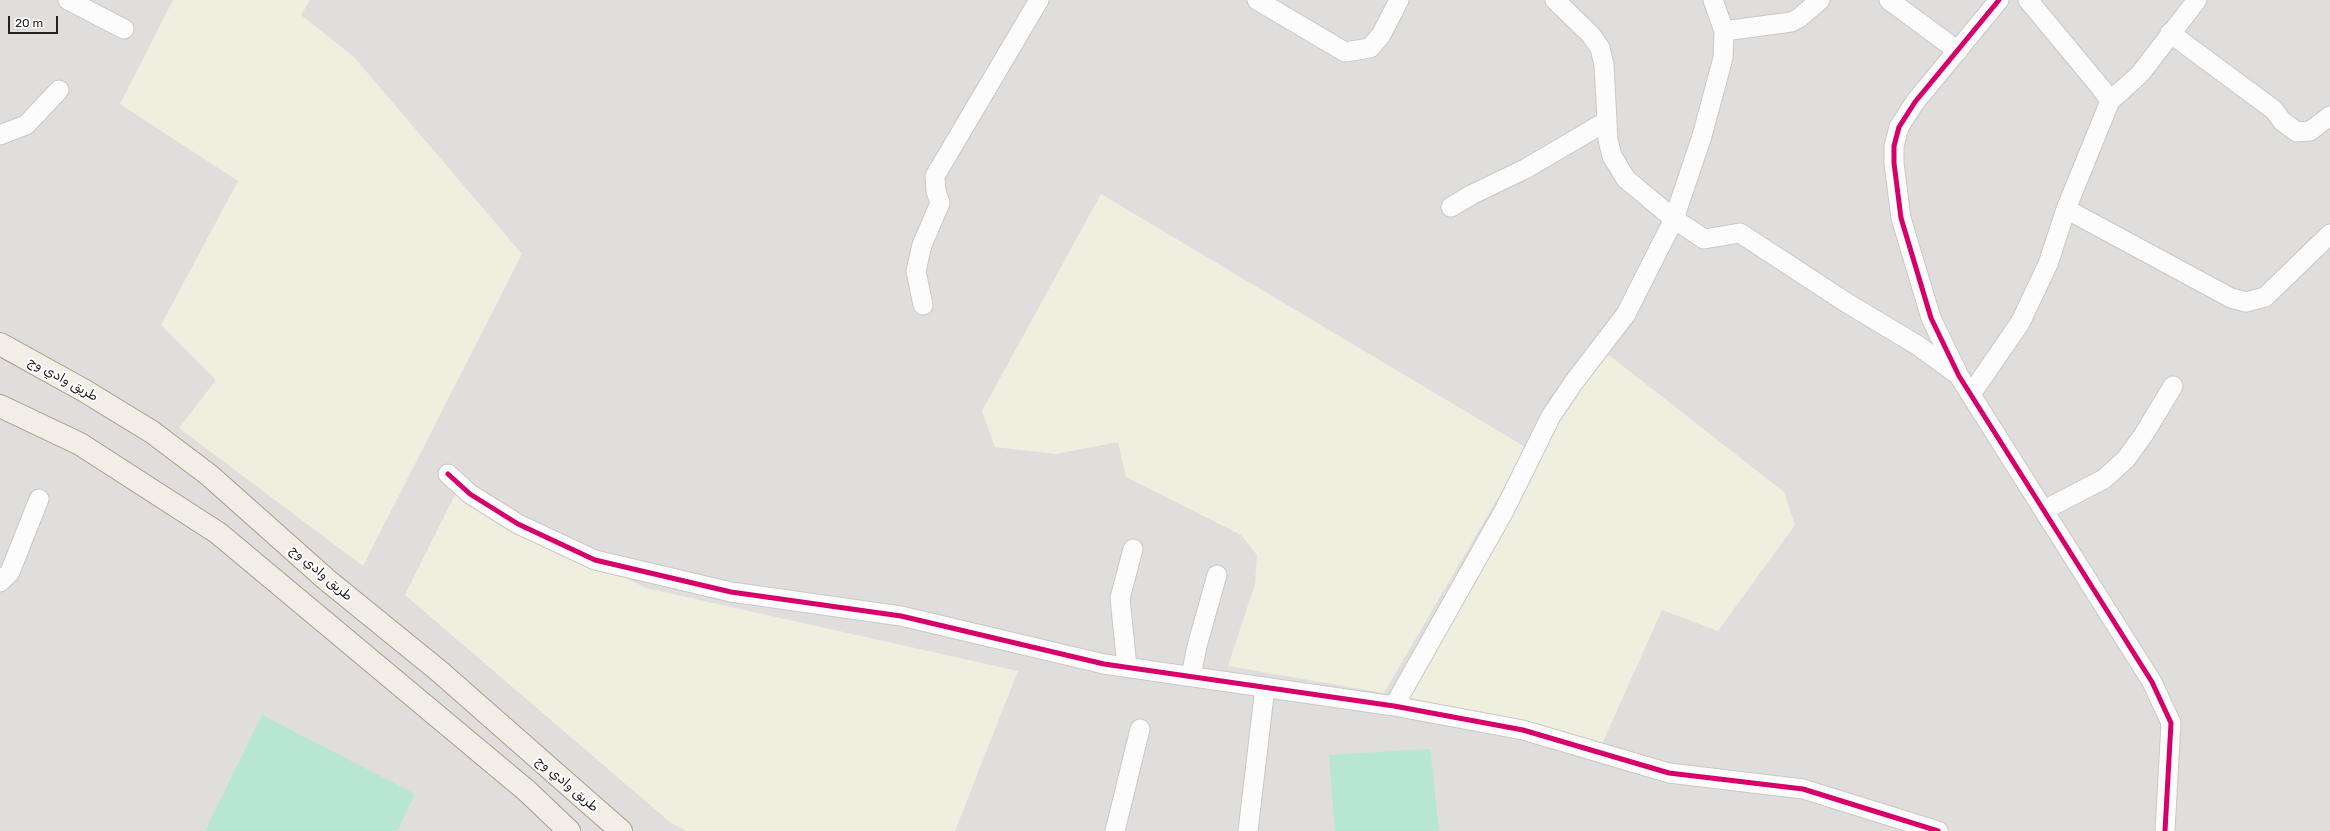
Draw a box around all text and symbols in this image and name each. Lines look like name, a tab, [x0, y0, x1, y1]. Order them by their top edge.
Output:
scale bar	[10, 8, 60, 34]
text: 20 m	[15, 16, 43, 30]
street label: طريق وادي وج	[25, 353, 101, 405]
street label: طريق وادي وج	[287, 542, 355, 604]
street label: طريق وادي وج	[533, 753, 601, 815]

